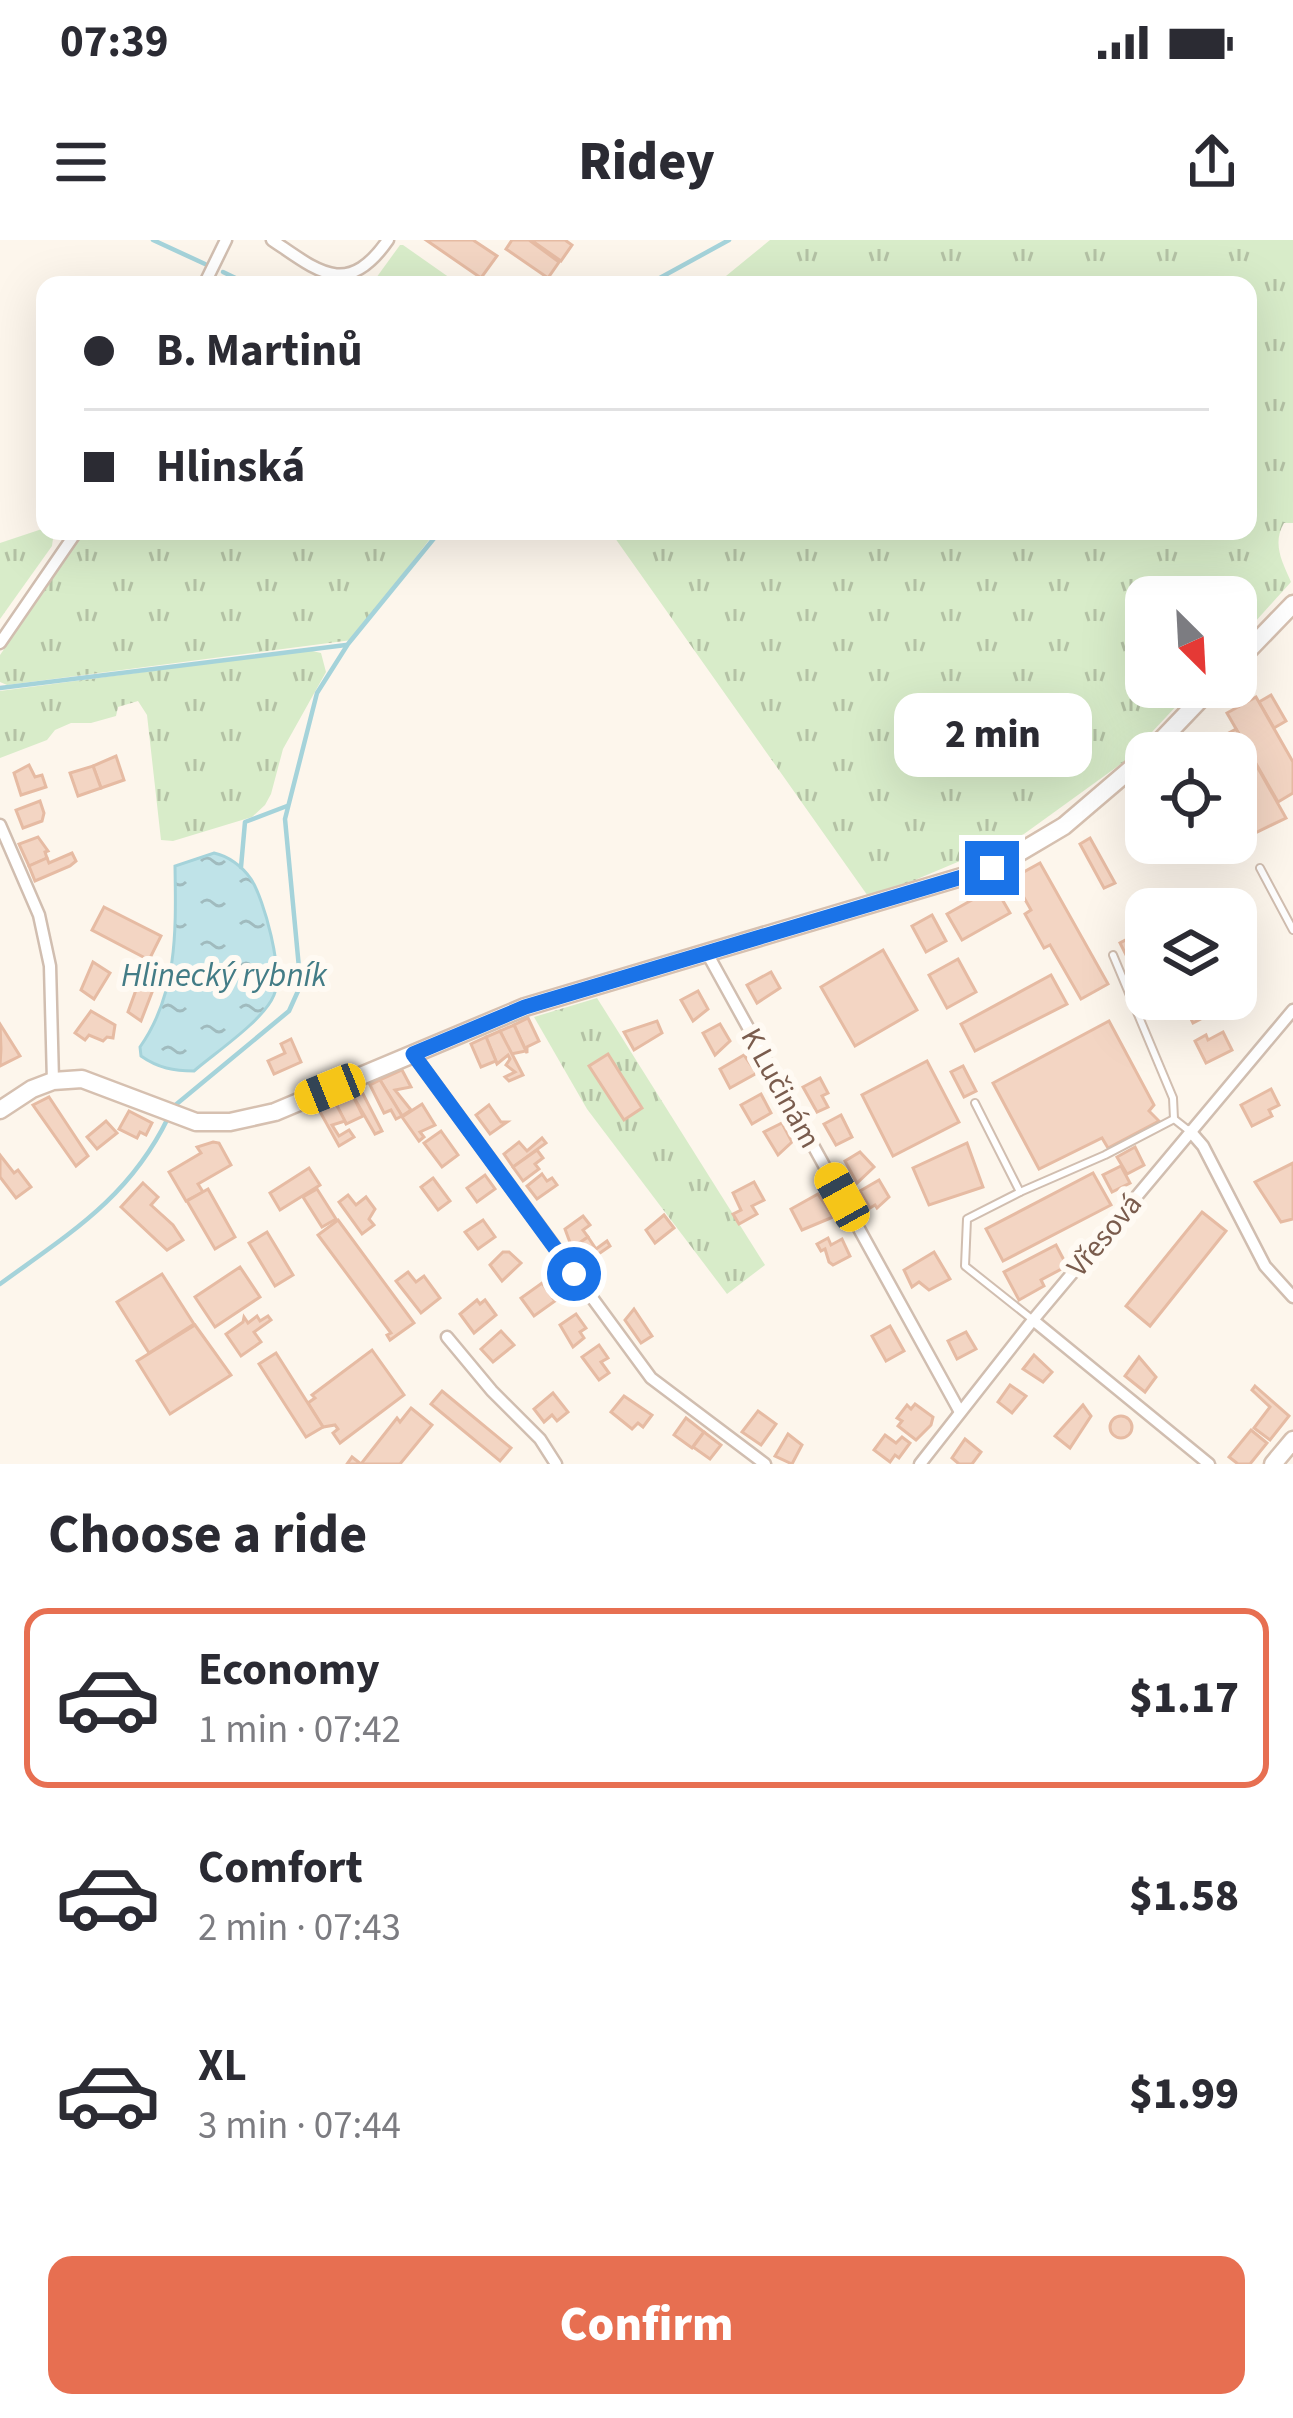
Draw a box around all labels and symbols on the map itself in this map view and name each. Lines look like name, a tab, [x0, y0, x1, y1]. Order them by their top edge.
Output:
north arrow	[1125, 576, 1257, 708]
callout: 2 min	[893, 694, 1091, 778]
route end	[965, 841, 1019, 895]
water label: Hlinecký rybník	[121, 952, 328, 999]
street label: K Lučinám	[730, 1020, 831, 1156]
car	[290, 1059, 370, 1119]
car	[809, 1157, 875, 1237]
street label: Vřesová	[1057, 1184, 1152, 1286]
route start	[547, 1247, 601, 1301]

